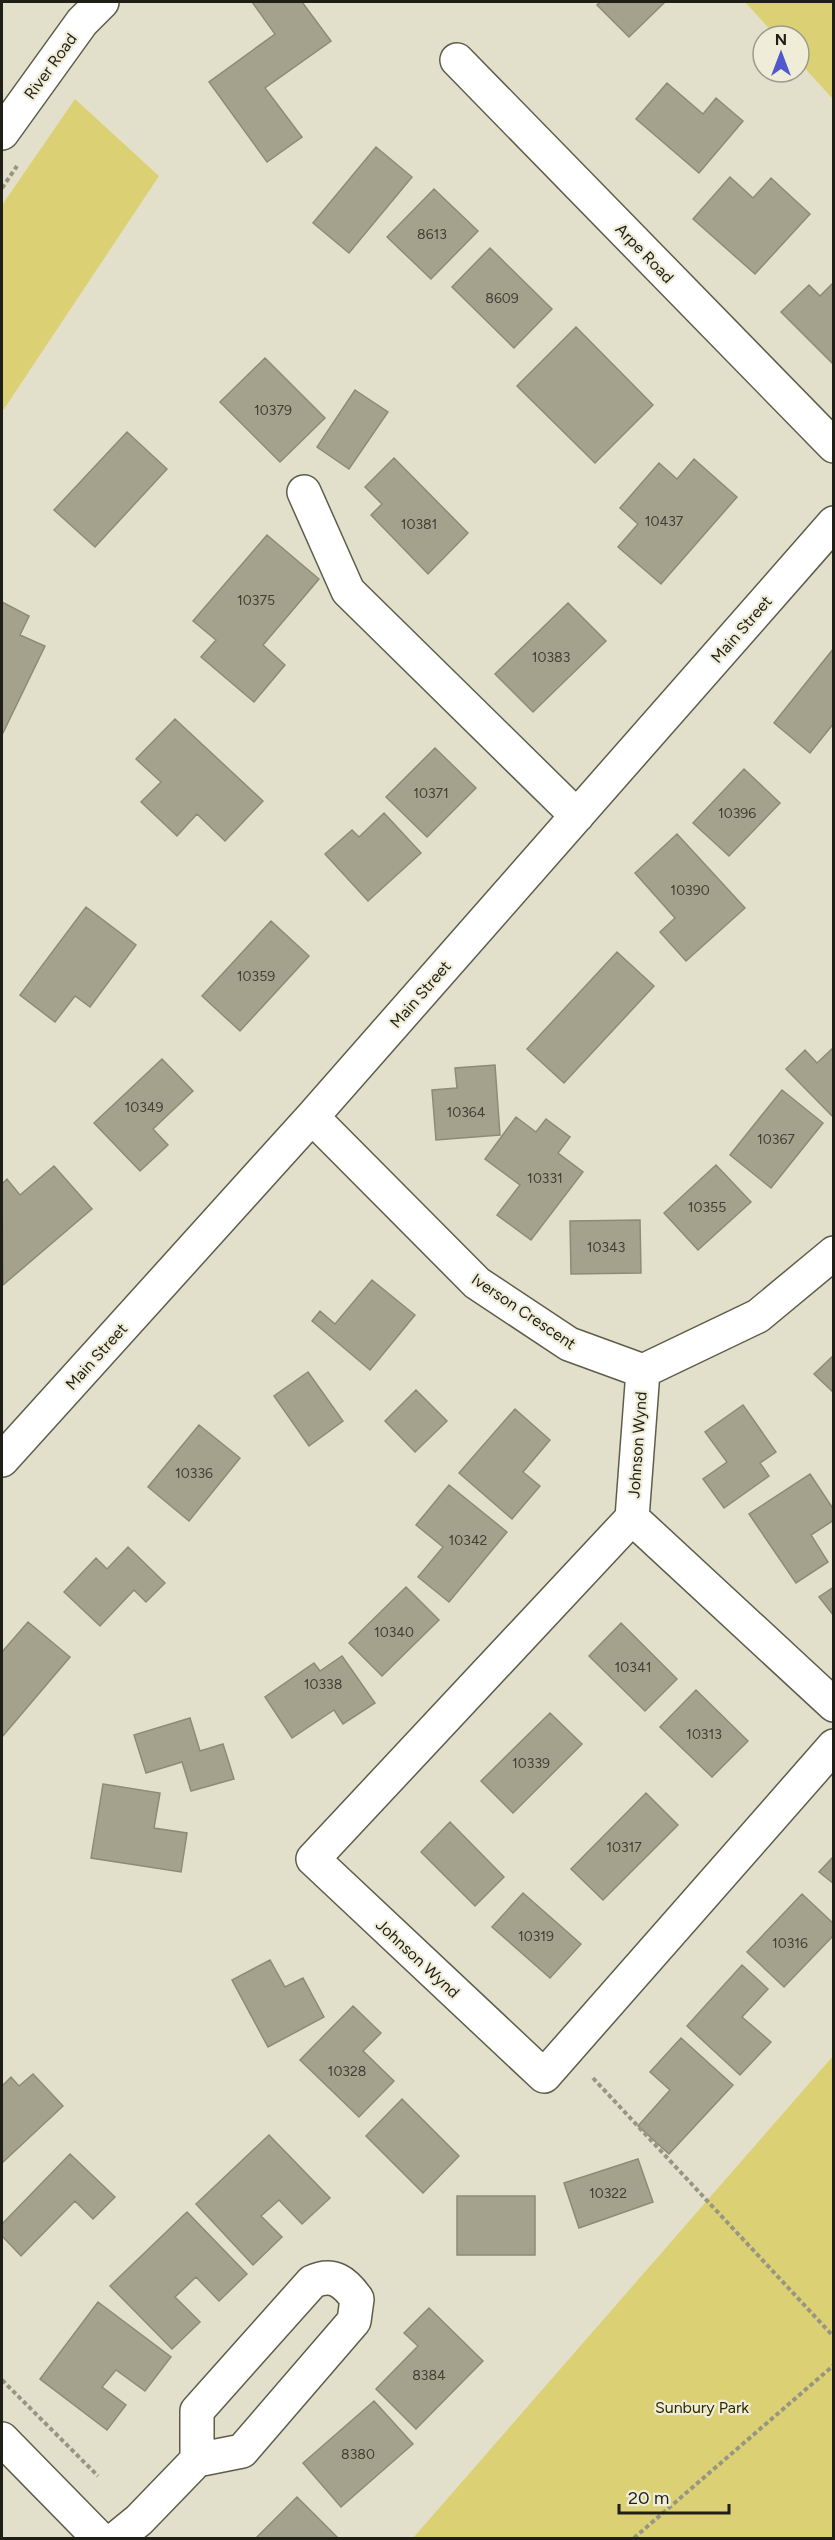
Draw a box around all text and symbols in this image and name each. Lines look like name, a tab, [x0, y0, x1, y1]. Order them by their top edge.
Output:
north arrow	[751, 24, 811, 84]
street label: River Road	[20, 30, 81, 103]
text: N	[775, 30, 787, 49]
street label: Arpe Road	[612, 220, 678, 287]
house number: 8613	[417, 226, 447, 243]
house number: 8609	[485, 290, 519, 307]
house number: 10379	[254, 402, 292, 419]
house number: 10437	[645, 513, 684, 530]
house number: 10381	[401, 516, 437, 533]
house number: 10375	[237, 592, 275, 609]
street label: Main Street	[707, 592, 776, 667]
house number: 10383	[532, 649, 570, 666]
house number: 10371	[413, 785, 449, 802]
house number: 10396	[718, 805, 756, 822]
house number: 10390	[670, 882, 710, 899]
street label: Main Street	[386, 957, 455, 1032]
house number: 10359	[237, 968, 275, 985]
house number: 10349	[125, 1099, 164, 1116]
house number: 10364	[447, 1104, 486, 1121]
house number: 10367	[757, 1131, 795, 1148]
house number: 10331	[527, 1170, 563, 1187]
house number: 10355	[688, 1199, 726, 1216]
house number: 10343	[587, 1239, 625, 1256]
street label: Iverson Crescent	[468, 1270, 579, 1353]
street label: Main Street	[62, 1319, 131, 1394]
street label: Johnson Wynd	[624, 1391, 651, 1499]
house number: 10336	[175, 1465, 213, 1482]
house number: 10342	[449, 1532, 487, 1549]
house number: 10340	[374, 1624, 414, 1641]
house number: 10341	[615, 1659, 651, 1676]
house number: 10338	[304, 1676, 342, 1693]
house number: 10313	[686, 1726, 722, 1743]
house number: 10339	[512, 1755, 550, 1772]
house number: 10317	[606, 1839, 642, 1856]
street label: Johnson Wynd	[372, 1915, 463, 2002]
house number: 10319	[518, 1928, 554, 1945]
house number: 10316	[772, 1935, 808, 1952]
house number: 10328	[328, 2063, 366, 2080]
house number: 10322	[589, 2185, 627, 2202]
house number: 8384	[412, 2367, 446, 2384]
park label: Sunbury Park	[655, 2398, 749, 2417]
house number: 8380	[341, 2446, 375, 2463]
scale bar	[619, 2477, 728, 2515]
text: 20 m	[628, 2487, 669, 2509]

